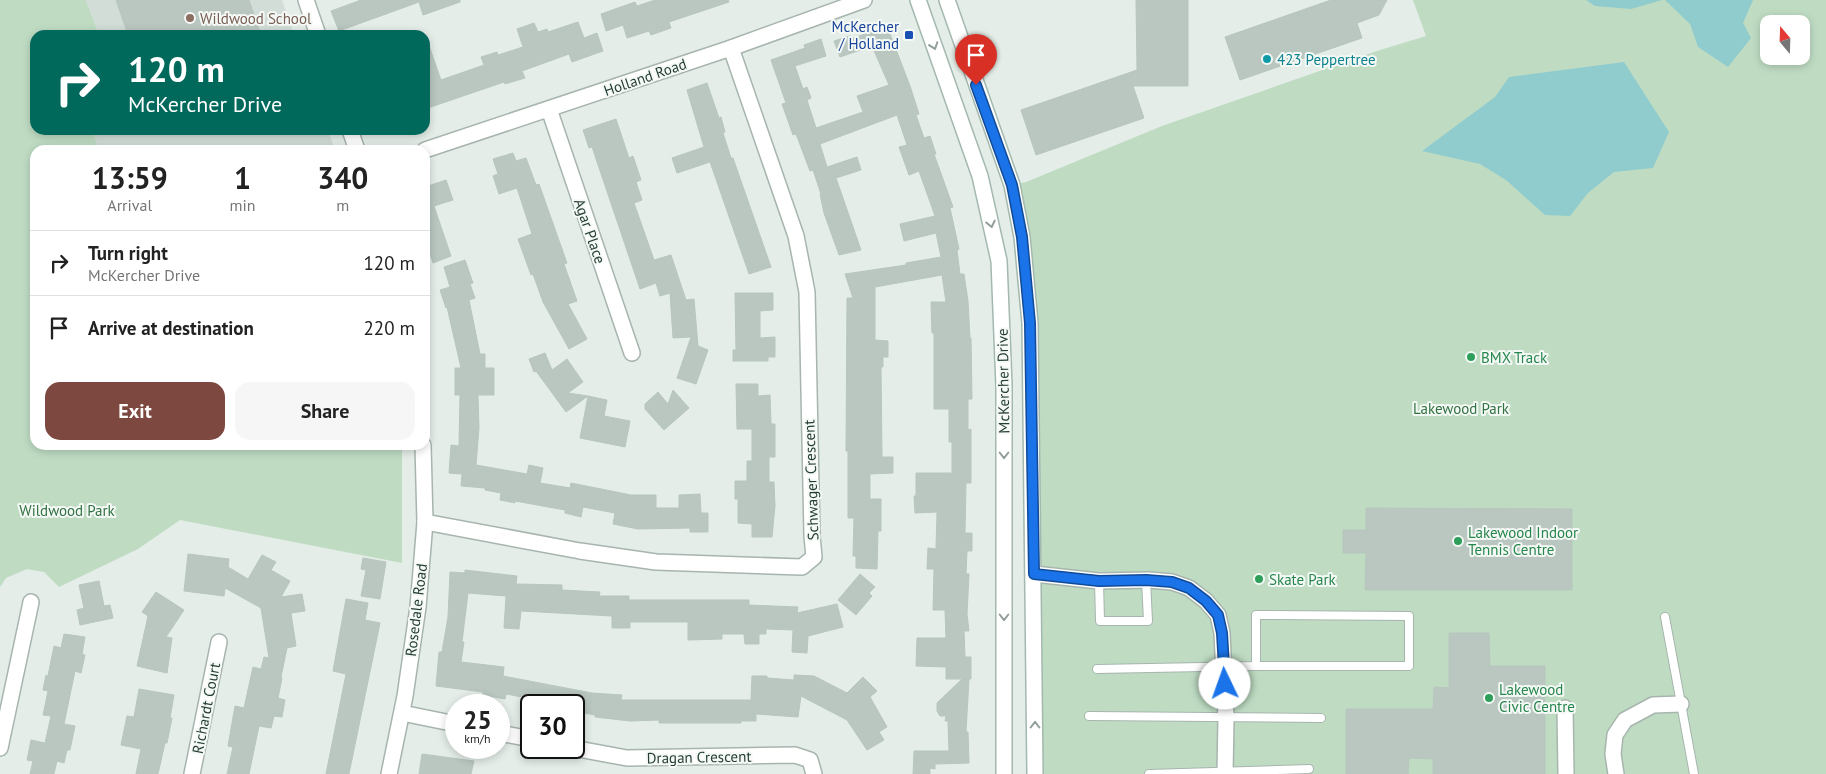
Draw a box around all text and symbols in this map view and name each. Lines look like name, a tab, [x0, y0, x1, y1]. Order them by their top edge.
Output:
place label: Wildwood School	[200, 9, 312, 28]
marker: Wildwood School	[184, 12, 196, 24]
north arrow	[1760, 15, 1810, 65]
map controls	[1760, 15, 1810, 65]
place label: McKercher / Holland	[832, 17, 899, 53]
marker: McKercher / Holland	[903, 29, 915, 41]
pin	[955, 34, 997, 85]
one-way arrow	[929, 41, 939, 50]
icon: arrive	[962, 41, 990, 69]
text: 120 m	[128, 46, 225, 92]
icon: right	[45, 50, 110, 115]
place label: 423 Peppertree	[1277, 50, 1376, 69]
marker: 423 Peppertree	[1261, 53, 1273, 65]
street label: Holland Road	[601, 54, 689, 100]
text: McKercher Drive	[128, 90, 282, 118]
text: 13:59	[92, 158, 168, 197]
text: 1	[234, 158, 251, 197]
text: 340	[317, 158, 368, 197]
text: Arrival	[107, 195, 152, 215]
text: min	[230, 195, 256, 215]
text: m	[336, 195, 349, 215]
street label: Agar Place	[570, 196, 610, 266]
one-way arrow	[985, 219, 996, 228]
text: Turn right	[88, 241, 168, 265]
icon: right	[45, 249, 73, 277]
text: 120 m	[363, 251, 415, 275]
text: McKercher Drive	[88, 265, 200, 285]
icon: arrive	[45, 314, 73, 342]
text: Arrive at destination	[88, 316, 254, 340]
text: 220 m	[363, 316, 415, 340]
street label: McKercher Drive	[993, 328, 1013, 434]
place label: BMX Track	[1481, 348, 1548, 367]
marker: BMX Track	[1465, 351, 1477, 363]
button: Exit	[45, 382, 225, 440]
button: Share	[235, 382, 415, 440]
park label: Lakewood Park	[1413, 399, 1510, 418]
street label: Schwager Crescent	[799, 419, 823, 541]
one-way arrow	[999, 452, 1009, 459]
park label: Wildwood Park	[19, 501, 116, 520]
place label: Lakewood Indoor Tennis Centre	[1468, 523, 1578, 559]
marker: Lakewood Indoor Tennis Centre	[1452, 535, 1464, 547]
street label: Rosedale Road	[401, 562, 431, 658]
place label: Skate Park	[1269, 570, 1337, 589]
marker: Skate Park	[1253, 573, 1265, 585]
one-way arrow	[999, 614, 1009, 622]
position arrow	[1198, 657, 1250, 709]
street label: Richardt Court	[188, 661, 224, 755]
place label: Lakewood Civic Centre	[1499, 680, 1575, 716]
marker: Lakewood Civic Centre	[1483, 692, 1495, 704]
speed limit sign: 30	[520, 694, 585, 759]
text: 25	[463, 704, 492, 736]
one-way arrow	[1030, 721, 1040, 729]
text: km/h	[464, 731, 491, 746]
street label: Dragan Crescent	[646, 747, 752, 767]

